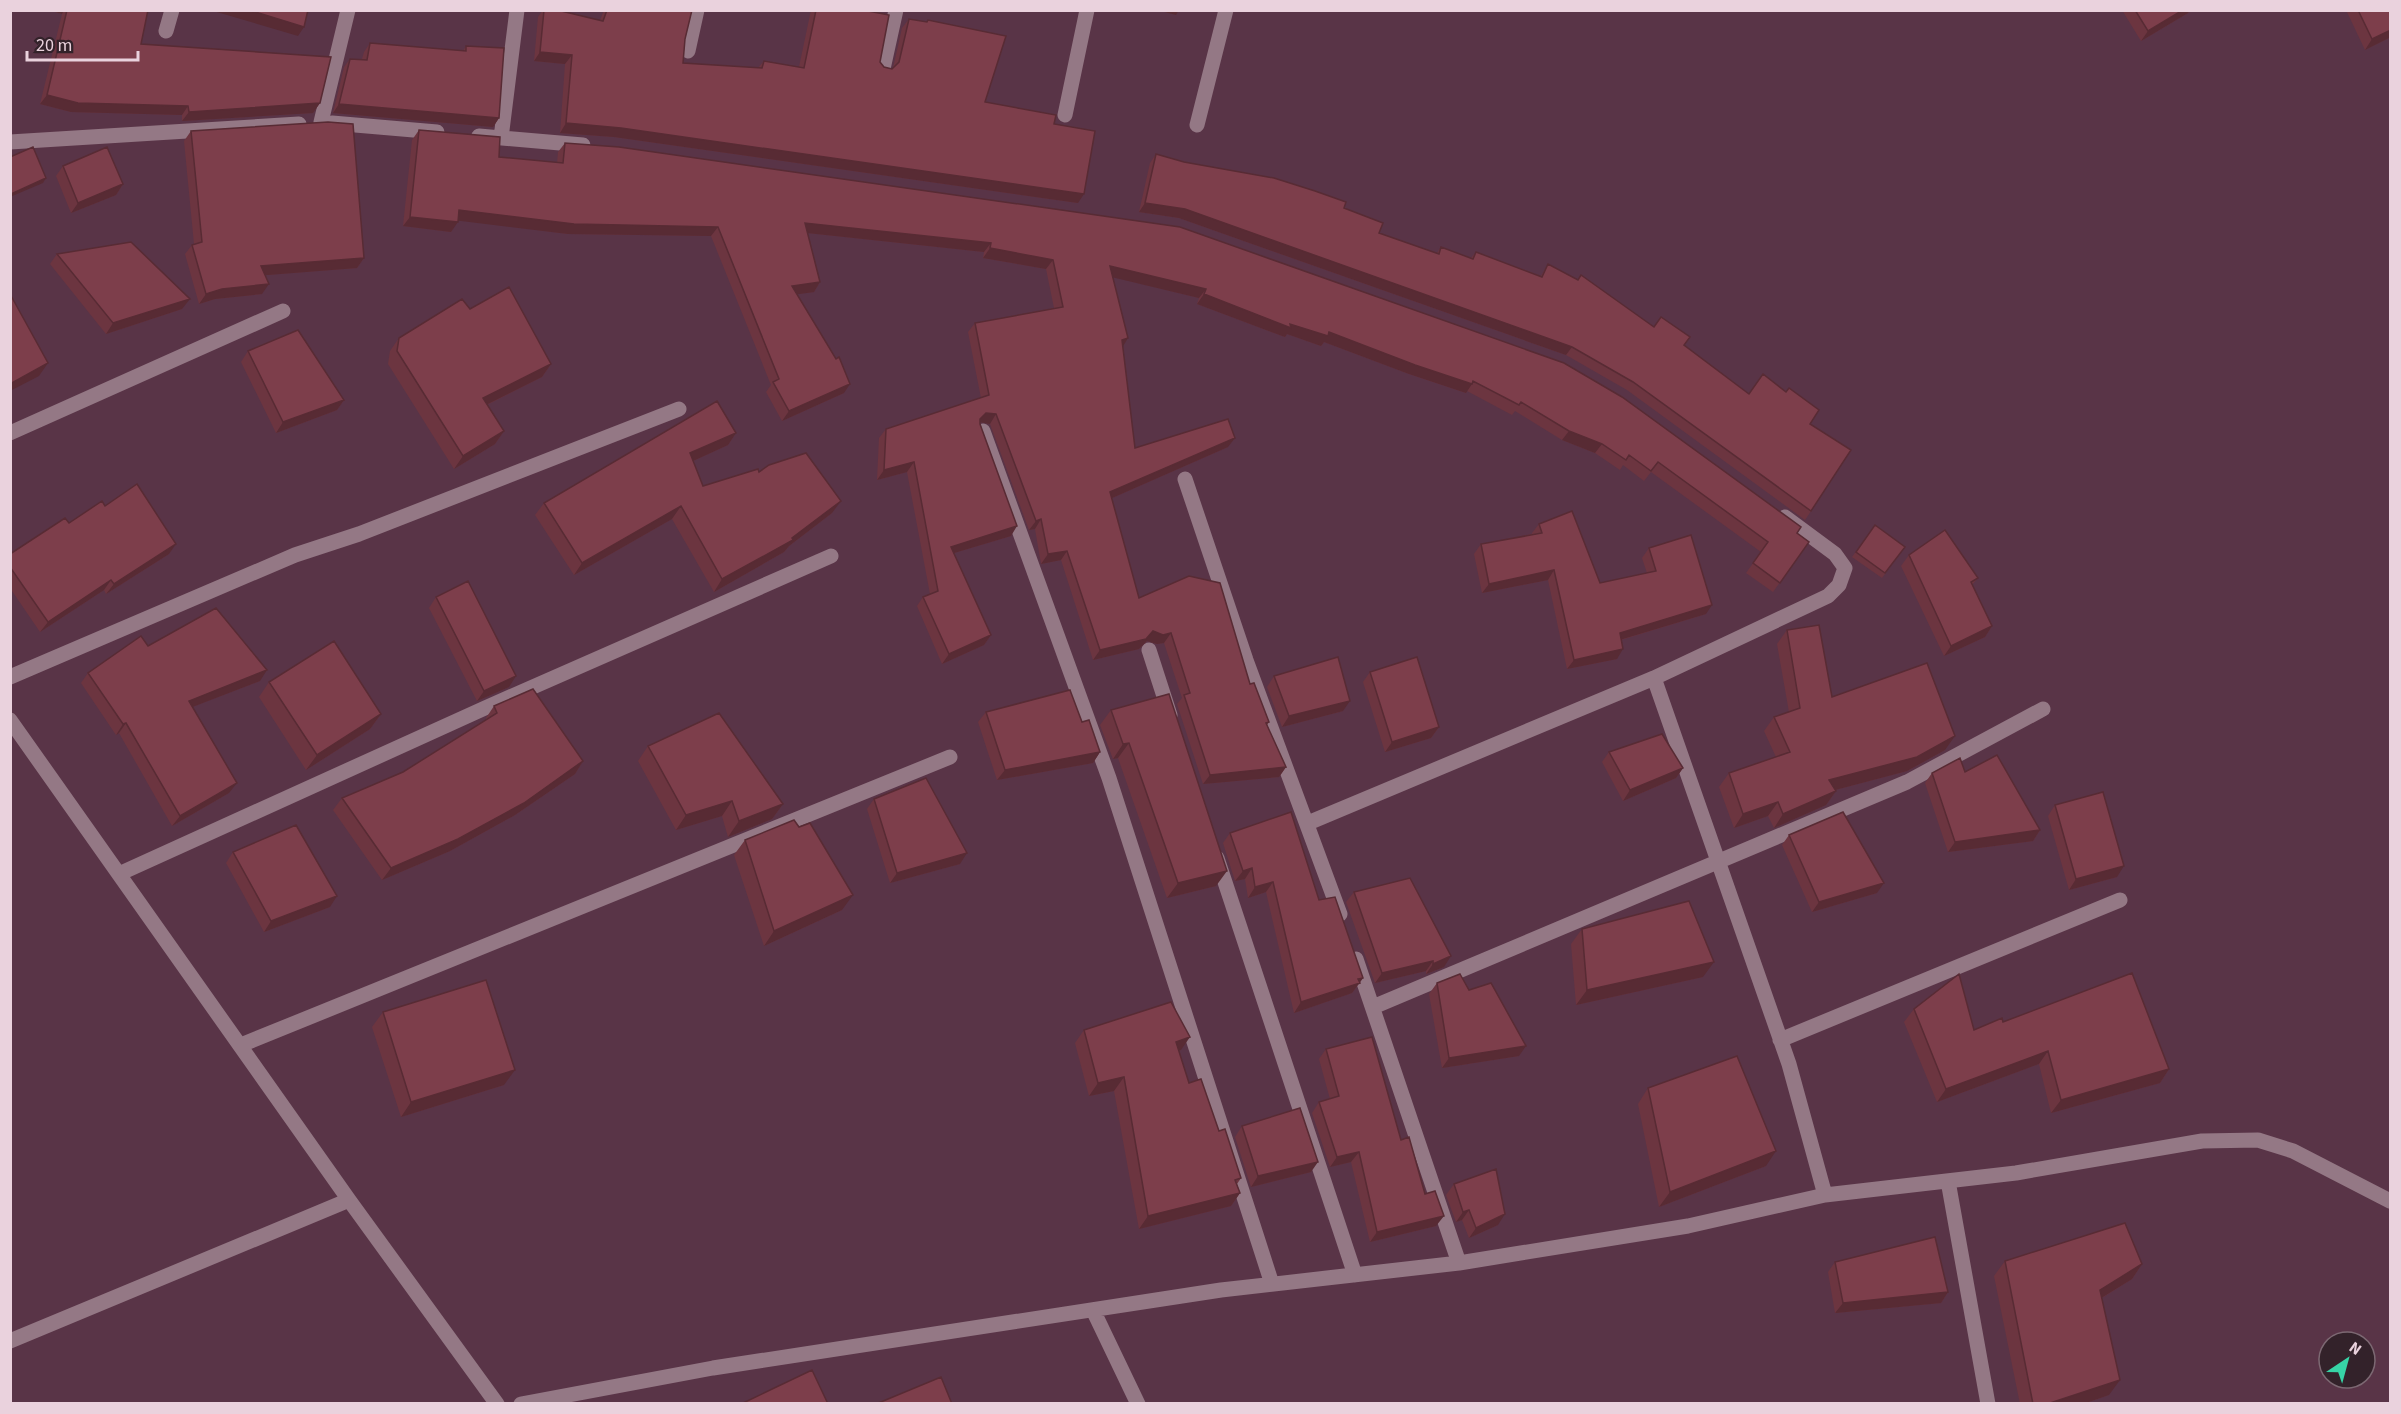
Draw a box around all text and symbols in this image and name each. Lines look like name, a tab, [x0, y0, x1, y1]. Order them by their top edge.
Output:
scale bar	[27, 24, 138, 62]
text: 20 m	[36, 33, 72, 58]
north arrow	[2317, 1330, 2377, 1390]
text: N	[2344, 1337, 2366, 1361]

